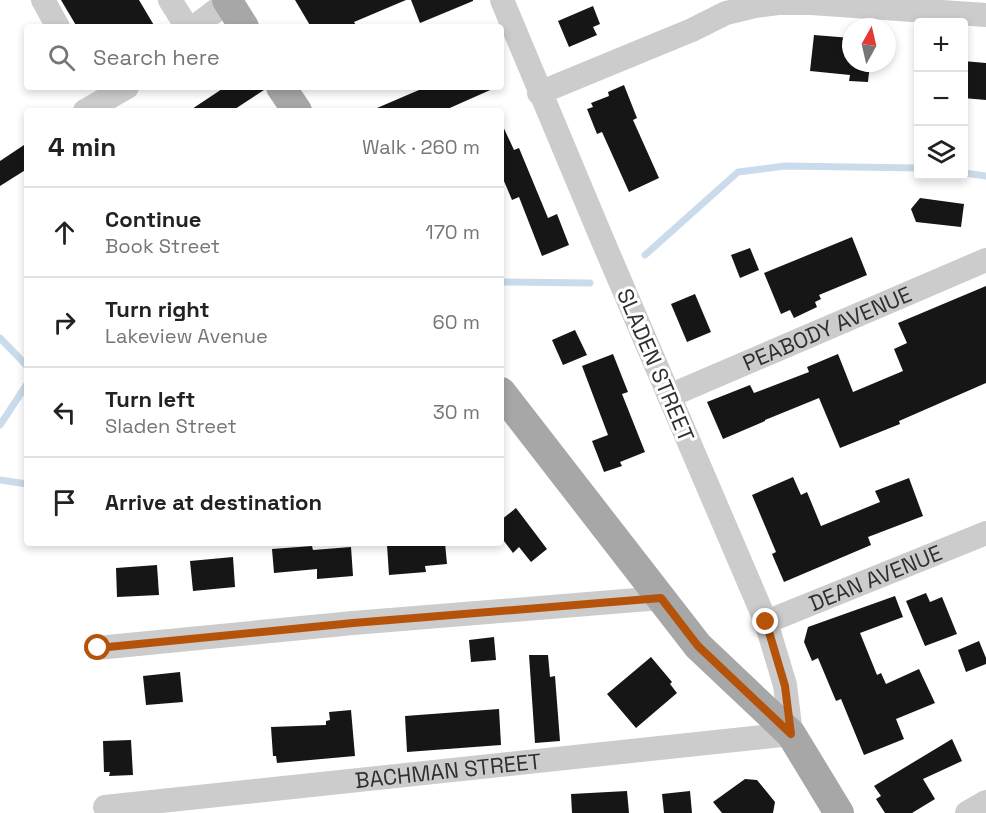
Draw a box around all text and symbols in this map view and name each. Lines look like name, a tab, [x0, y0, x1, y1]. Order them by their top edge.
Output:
north arrow	[842, 18, 896, 72]
map controls	[914, 18, 968, 180]
button: +	[914, 18, 968, 72]
search box	[24, 24, 504, 90]
icon: search	[45, 41, 78, 74]
text: Search here	[93, 43, 220, 71]
button: −	[914, 72, 968, 126]
button: layers	[914, 126, 968, 180]
text: 4 min	[48, 130, 116, 164]
text: Walk · 260 m	[362, 134, 480, 160]
text: Continue	[105, 205, 201, 233]
icon: ahead	[48, 216, 81, 249]
text: 170 m	[425, 219, 480, 245]
text: Book Street	[105, 233, 220, 259]
street label: PEABODY AVENUE	[738, 280, 916, 377]
street label: SLADEN STREET	[611, 284, 701, 446]
text: Turn right	[105, 295, 210, 323]
icon: right	[48, 306, 81, 339]
text: 60 m	[433, 309, 480, 335]
text: Lakeview Avenue	[105, 323, 268, 349]
text: Turn left	[105, 385, 195, 413]
icon: left	[48, 396, 81, 429]
text: 30 m	[433, 399, 480, 425]
text: Sladen Street	[105, 413, 237, 439]
icon: arrive	[48, 486, 81, 519]
text: Arrive at destination	[105, 488, 322, 516]
street label: DEAN AVENUE	[805, 538, 946, 617]
route end	[752, 608, 778, 634]
route start	[84, 634, 110, 660]
street label: BACHMAN STREET	[353, 747, 543, 794]

